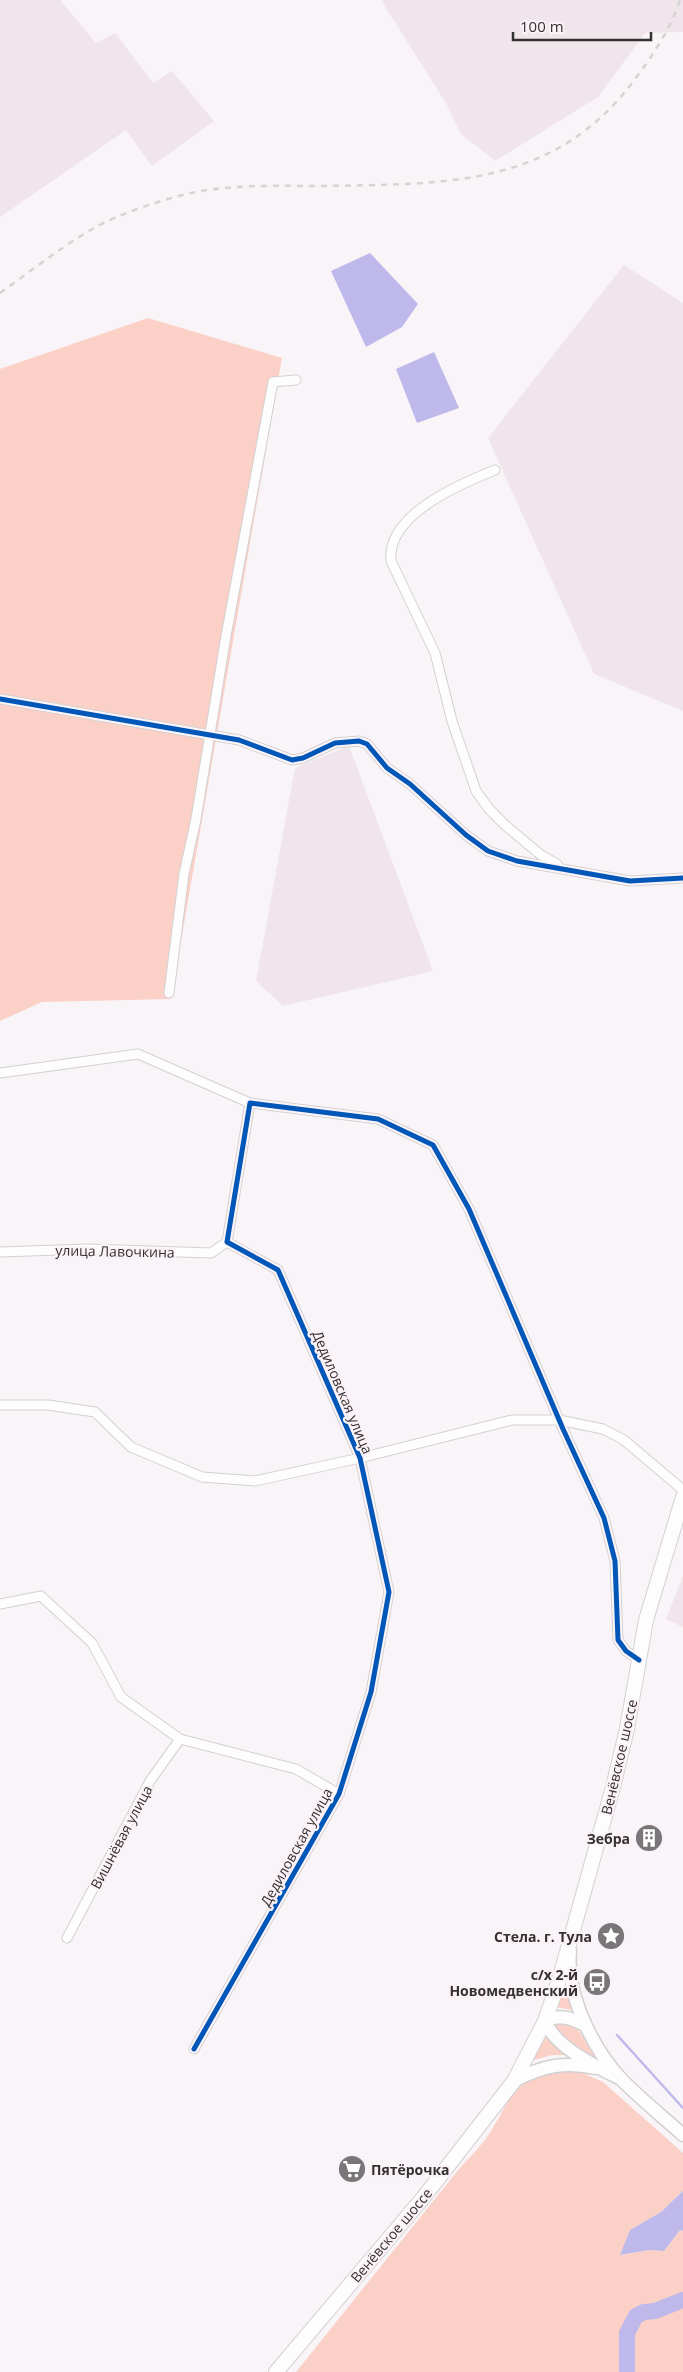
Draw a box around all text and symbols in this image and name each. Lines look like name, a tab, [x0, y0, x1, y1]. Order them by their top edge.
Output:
scale bar	[513, 10, 650, 42]
text: 100 m	[520, 16, 564, 36]
street label: улица Лавочкина	[55, 1240, 175, 1262]
street label: Дедиловская улица	[308, 1327, 378, 1457]
street label: Венёвское шоссе	[597, 1697, 642, 1816]
street label: Вишнёвая улица	[86, 1782, 156, 1892]
street label: Дедиловская улица	[256, 1784, 336, 1910]
building icon: Зебра	[634, 1823, 664, 1853]
place label: Зебра	[587, 1829, 630, 1848]
place icon: Стела. г. Тула	[596, 1921, 626, 1951]
place label: Стела. г. Тула	[494, 1927, 592, 1946]
place label: с/х 2-й Новомедвенский	[449, 1965, 578, 2000]
bus stop icon: с/х 2-й Новомедвенский	[582, 1967, 612, 1997]
supermarket icon: Пятёрочка	[337, 2154, 367, 2184]
place label: Пятёрочка	[371, 2160, 450, 2179]
street label: Венёвское шоссе	[346, 2184, 436, 2286]

